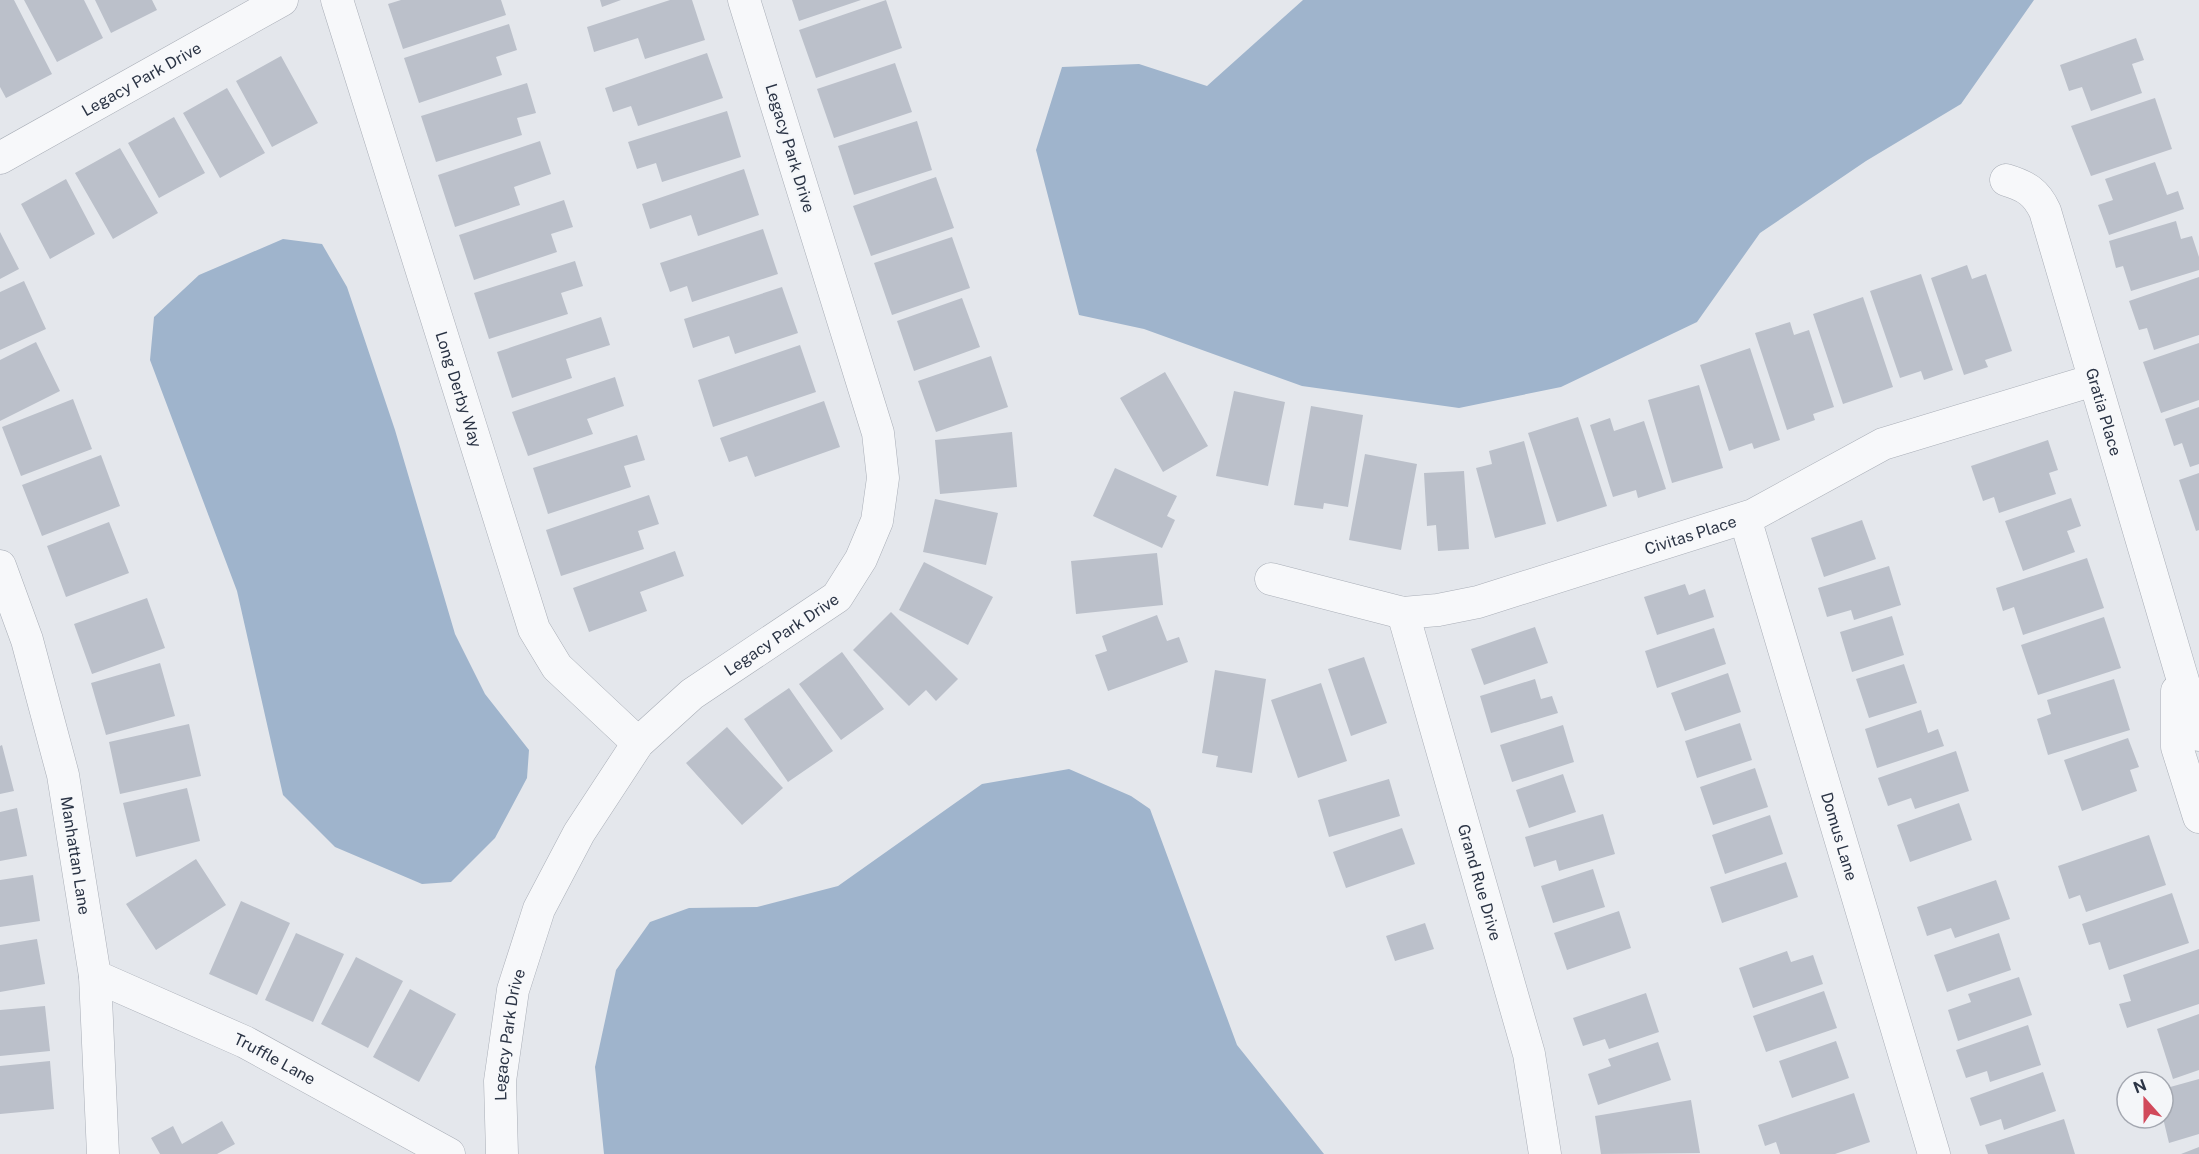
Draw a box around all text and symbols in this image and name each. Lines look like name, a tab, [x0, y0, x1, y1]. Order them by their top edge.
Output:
street label: Legacy Park Drive	[78, 38, 204, 120]
street label: Legacy Park Drive	[761, 81, 819, 215]
street label: Long Derby Way	[432, 329, 486, 450]
street label: Gratia Place	[2082, 366, 2126, 458]
street label: Civitas Place	[1642, 511, 1739, 558]
street label: Legacy Park Drive	[720, 589, 842, 679]
street label: Domus Lane	[1817, 790, 1862, 883]
street label: Manhattan Lane	[57, 795, 95, 916]
street label: Grand Rue Drive	[1454, 822, 1506, 943]
street label: Legacy Park Drive	[490, 966, 529, 1101]
street label: Truffle Lane	[231, 1029, 319, 1088]
north arrow	[2115, 1070, 2175, 1130]
text: N	[2131, 1075, 2149, 1098]

